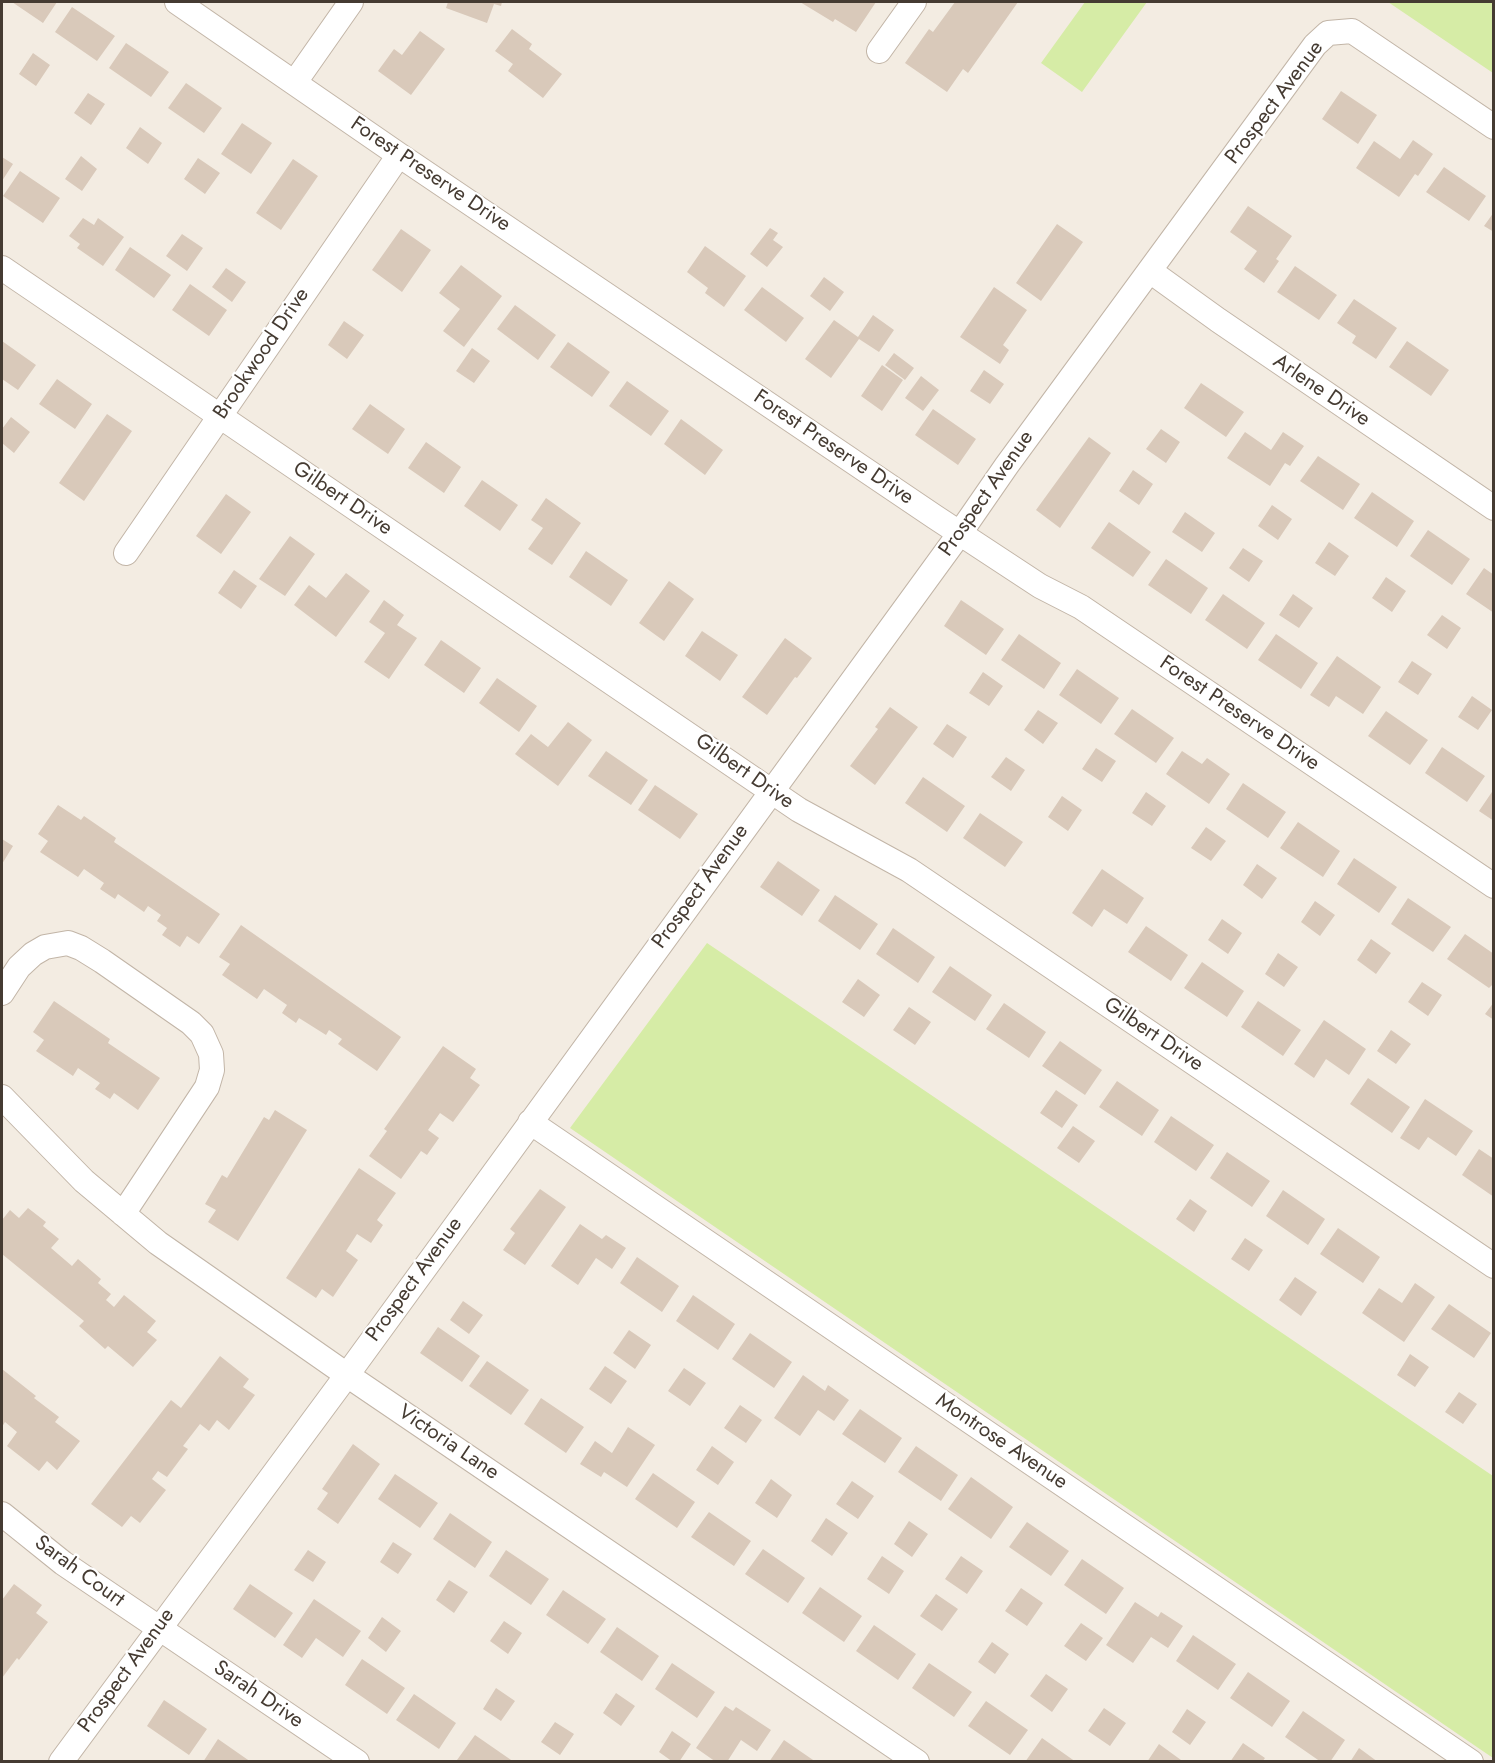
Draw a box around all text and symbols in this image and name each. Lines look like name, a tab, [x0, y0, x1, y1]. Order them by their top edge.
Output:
street label: Prospect Avenue	[1221, 37, 1329, 169]
street label: Forest Preserve Drive	[345, 112, 515, 238]
street label: Brookwood Drive	[209, 284, 315, 424]
street label: Arlene Drive	[1268, 349, 1374, 433]
street label: Forest Preserve Drive	[748, 385, 918, 511]
street label: Prospect Avenue	[934, 426, 1040, 562]
street label: Gilbert Drive	[287, 457, 397, 541]
street label: Forest Preserve Drive	[1154, 651, 1324, 777]
street label: Gilbert Drive	[690, 729, 798, 815]
street label: Prospect Avenue	[647, 820, 755, 954]
street label: Gilbert Drive	[1098, 993, 1208, 1077]
street label: Prospect Avenue	[361, 1213, 469, 1347]
street label: Montrose Avenue	[930, 1389, 1072, 1495]
street label: Victoria Lane	[393, 1400, 503, 1486]
street label: Sarah Court	[29, 1531, 129, 1613]
street label: Prospect Avenue	[73, 1604, 181, 1738]
street label: Sarah Drive	[208, 1656, 308, 1734]

